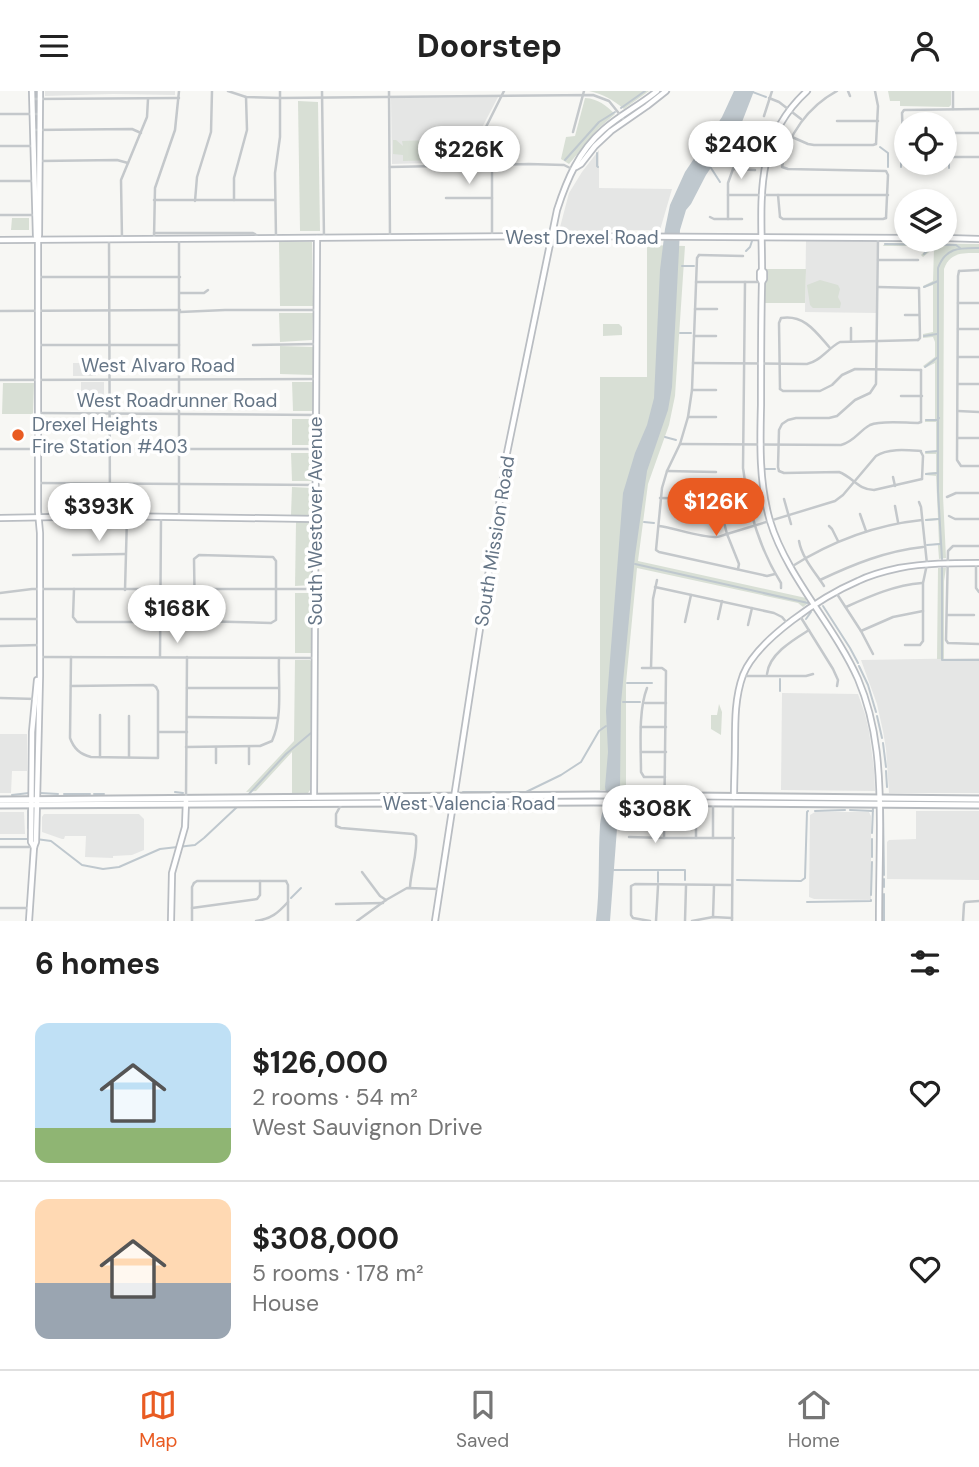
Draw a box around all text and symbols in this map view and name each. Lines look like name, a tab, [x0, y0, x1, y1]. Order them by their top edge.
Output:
text: Doorstep	[417, 25, 562, 67]
icon: menu	[35, 27, 73, 65]
icon: person	[906, 27, 944, 65]
map controls	[894, 112, 957, 252]
button: locate	[894, 112, 957, 175]
pin: $240K	[692, 122, 790, 181]
pin: $226K	[420, 127, 518, 186]
text: $240K	[704, 129, 778, 159]
text: $226K	[434, 134, 504, 164]
button: layers	[894, 189, 957, 252]
street label: West Drexel Road	[505, 225, 659, 250]
street label: West Alvaro Road	[81, 353, 235, 378]
street label: West Roadrunner Road	[77, 388, 277, 413]
place label: Drexel Heights Fire Station #403	[32, 412, 188, 459]
street label: South Westover Avenue	[303, 417, 328, 625]
marker: Drexel Heights Fire Station #403	[10, 427, 26, 443]
street label: South Mission Road	[469, 454, 520, 628]
pin: $126K	[667, 479, 765, 538]
pin: $393K	[50, 483, 148, 543]
text: $126K	[683, 486, 749, 516]
text: $393K	[64, 491, 134, 521]
pin: $168K	[128, 585, 226, 645]
text: $168K	[144, 593, 210, 623]
pin: $308K	[606, 785, 704, 845]
street label: West Valencia Road	[383, 791, 555, 816]
text: $308K	[618, 793, 692, 823]
text: 6 homes	[35, 944, 160, 983]
icon: filters	[906, 944, 944, 982]
text: $126,000	[252, 1043, 388, 1082]
icon: home	[91, 1051, 175, 1135]
icon: heart	[906, 1074, 944, 1112]
text: 2 rooms · 54 m²	[252, 1082, 418, 1112]
text: West Sauvignon Drive	[252, 1112, 482, 1142]
text: $308,000	[252, 1219, 399, 1258]
icon: home	[91, 1227, 175, 1311]
icon: heart	[906, 1250, 944, 1288]
text: 5 rooms · 178 m²	[252, 1258, 424, 1288]
text: House	[252, 1288, 319, 1318]
tab: Map	[139, 1386, 177, 1453]
tab: Saved	[456, 1386, 509, 1453]
tab: Home	[788, 1386, 840, 1453]

